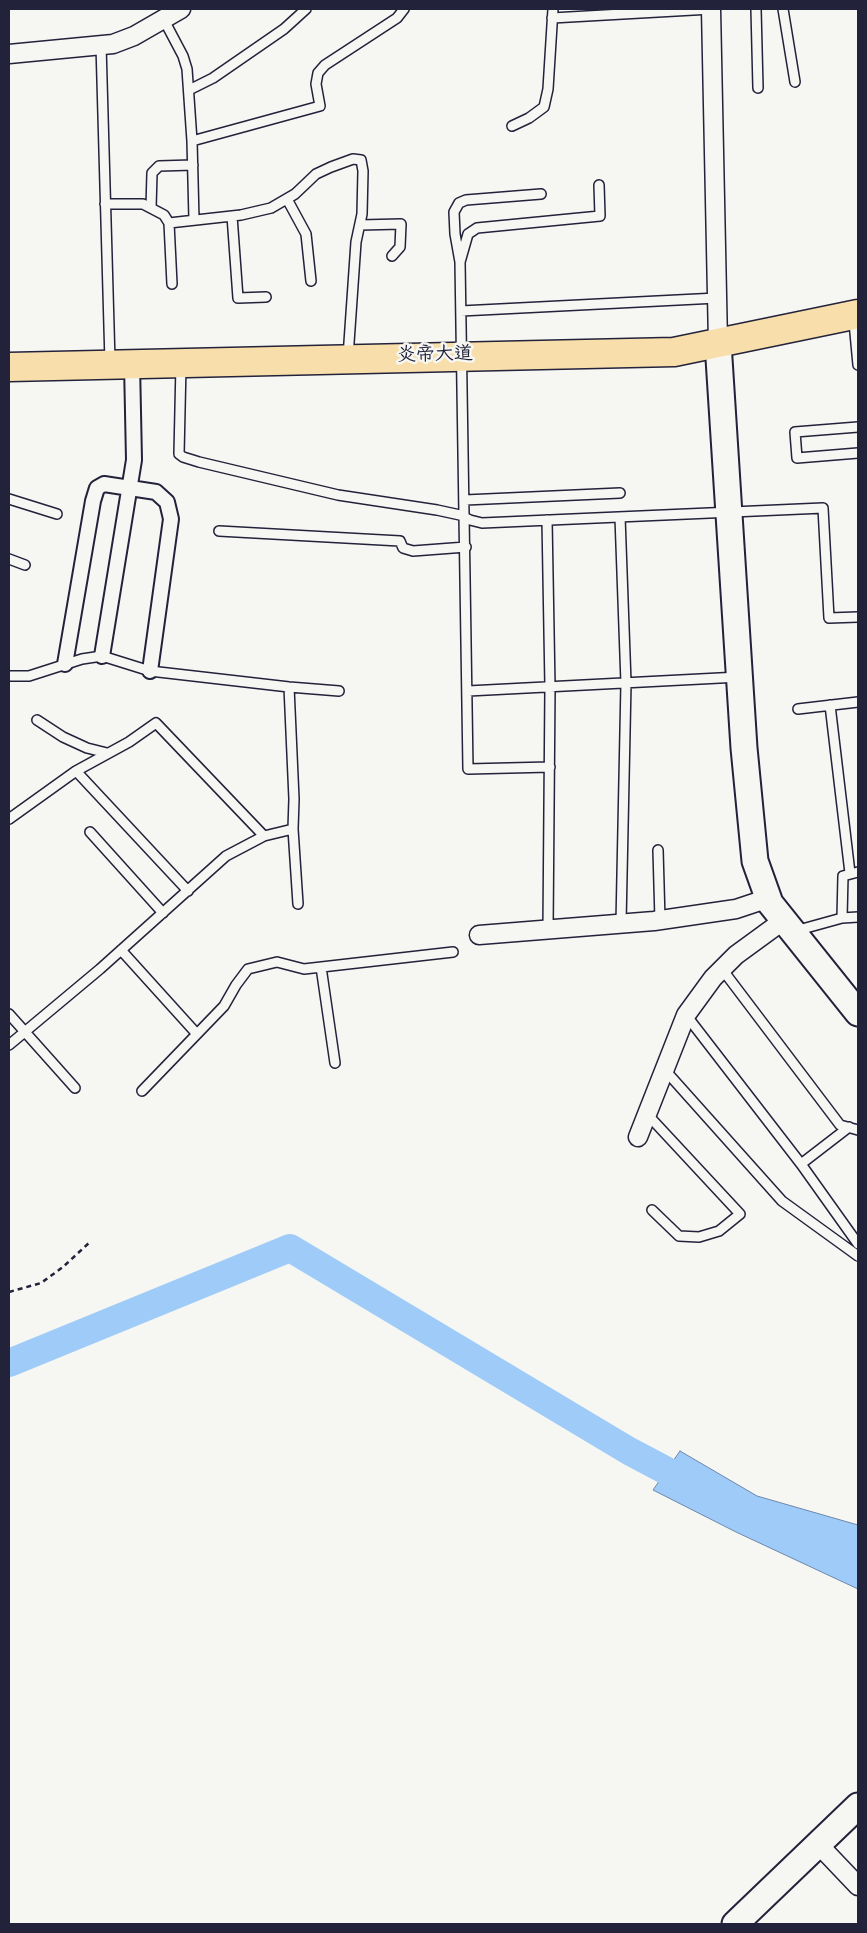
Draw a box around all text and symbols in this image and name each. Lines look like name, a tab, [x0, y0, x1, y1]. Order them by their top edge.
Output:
street label: 炎帝大道	[397, 345, 473, 369]

